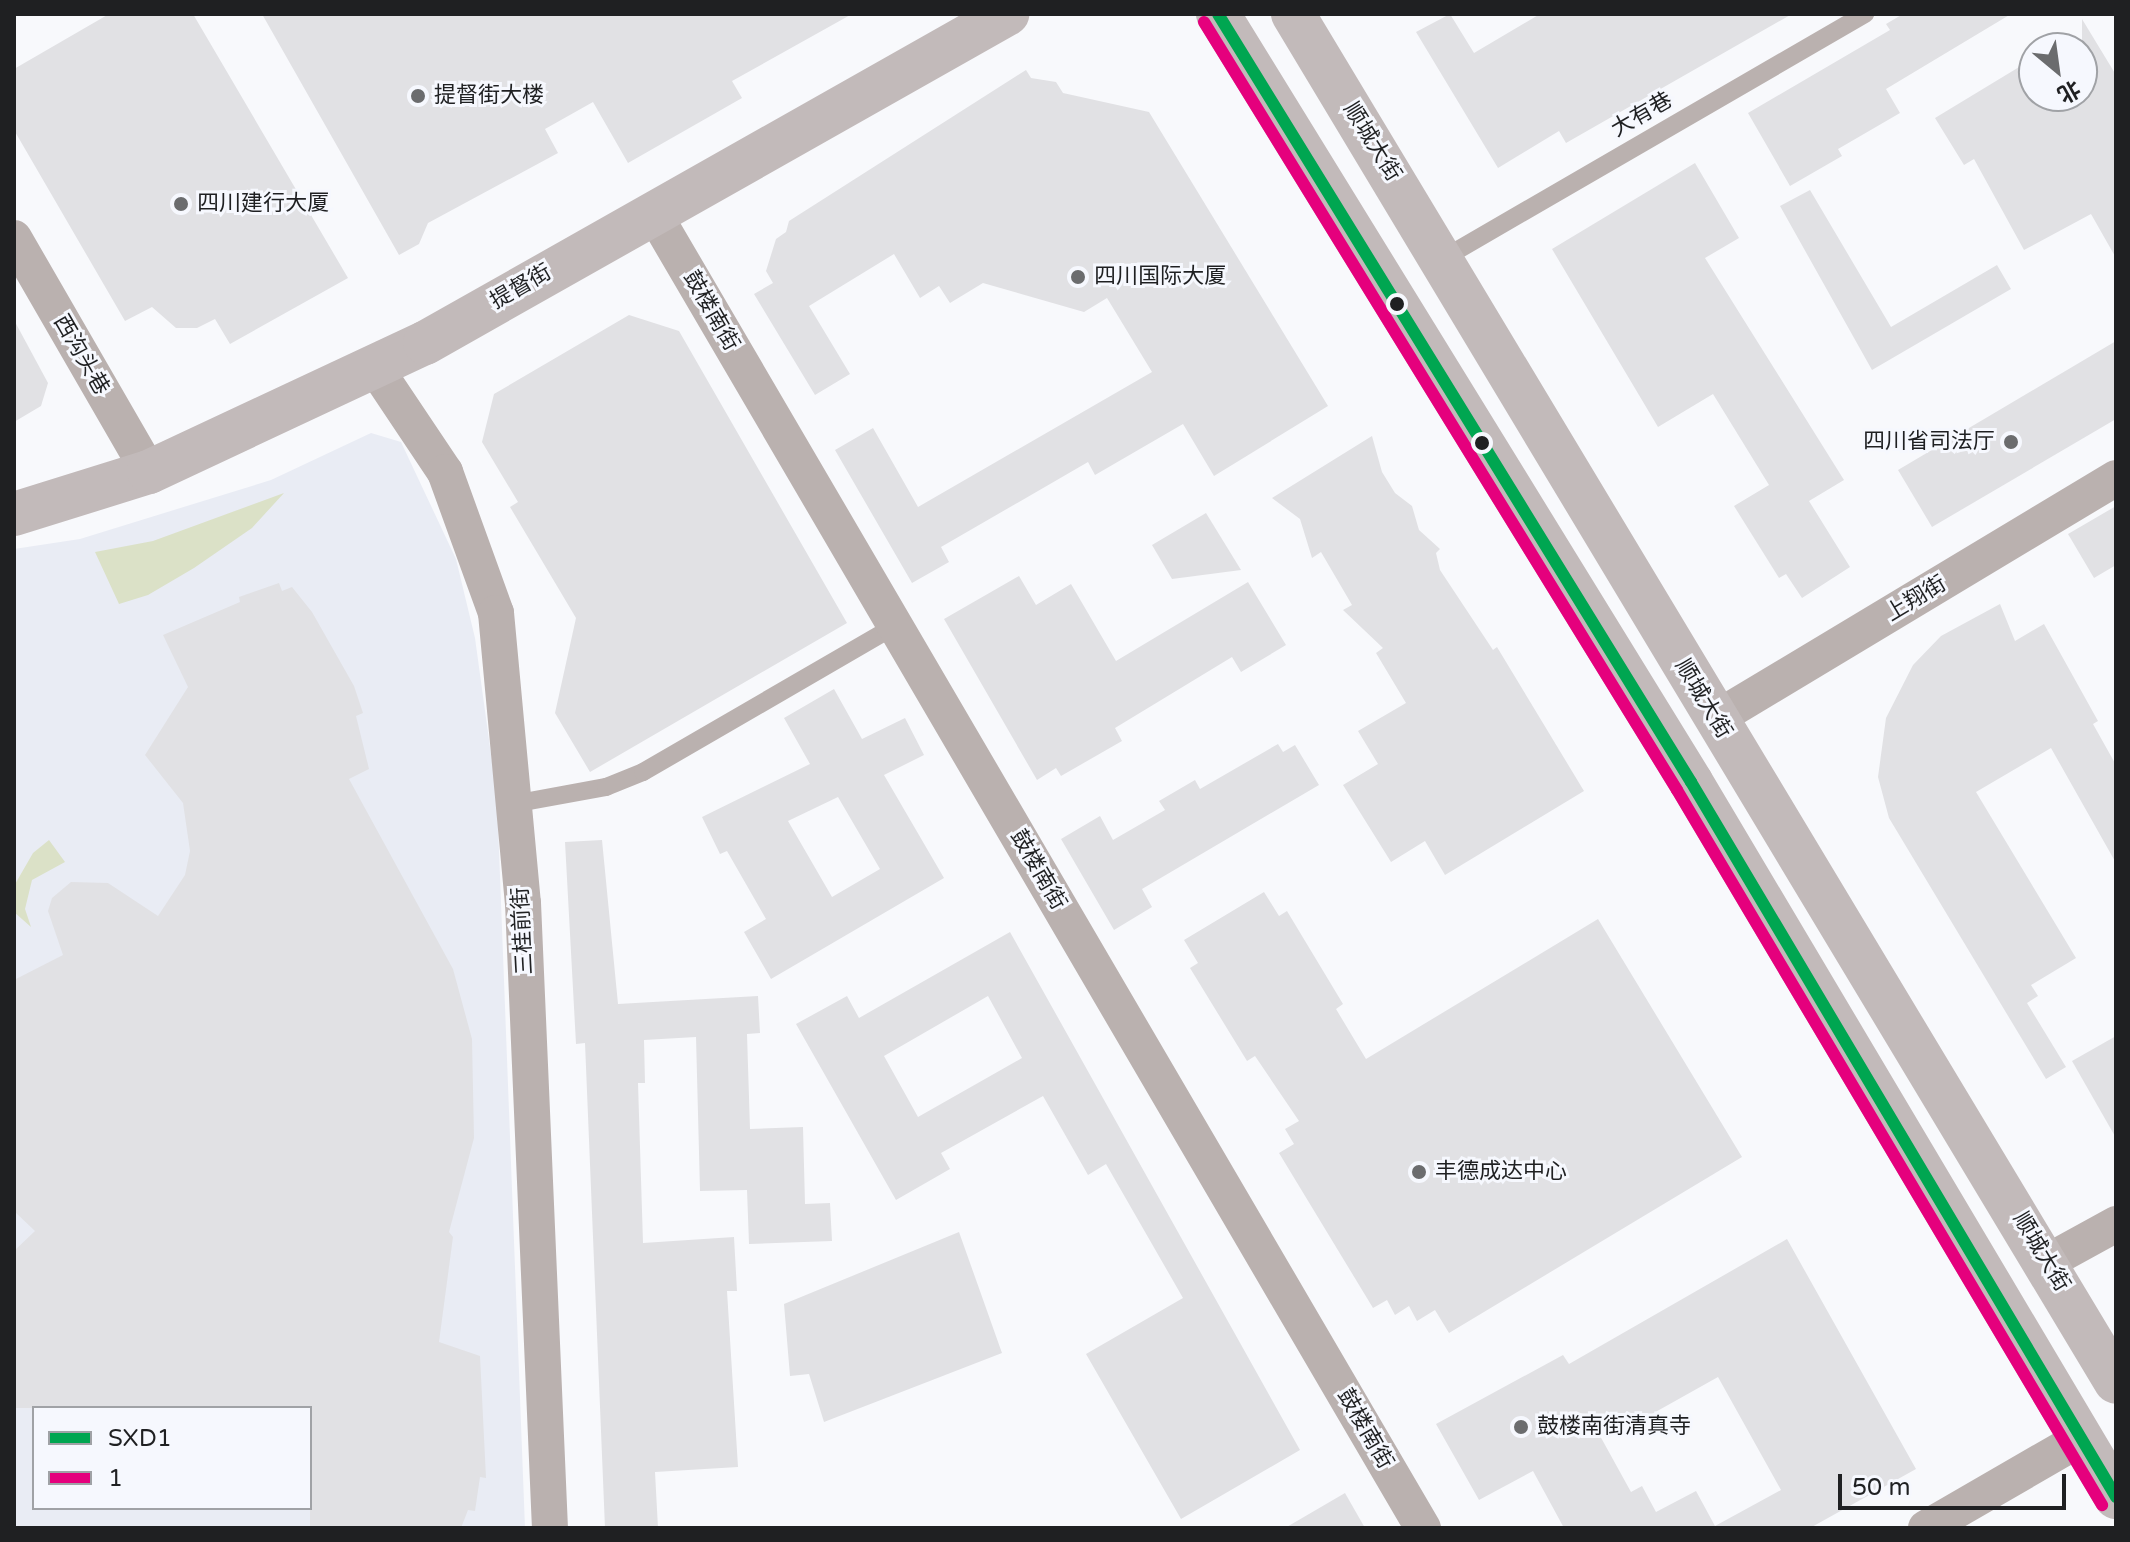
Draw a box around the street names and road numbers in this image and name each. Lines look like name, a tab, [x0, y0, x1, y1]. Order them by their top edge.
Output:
street label: 大有巷	[1607, 87, 1677, 143]
street label: 顺城大街	[1337, 98, 1407, 186]
street label: 提督街	[486, 259, 556, 315]
street label: 鼓楼南街	[678, 266, 744, 356]
street label: 西沟头巷	[48, 310, 114, 400]
street label: 上翔街	[1881, 571, 1951, 627]
street label: 顺城大街	[1669, 654, 1737, 744]
street label: 鼓楼南街	[1005, 825, 1071, 915]
street label: 三桂前街	[508, 886, 538, 976]
street label: 顺城大街	[2007, 1207, 2075, 1297]
street label: 鼓楼南街	[1332, 1384, 1398, 1474]

